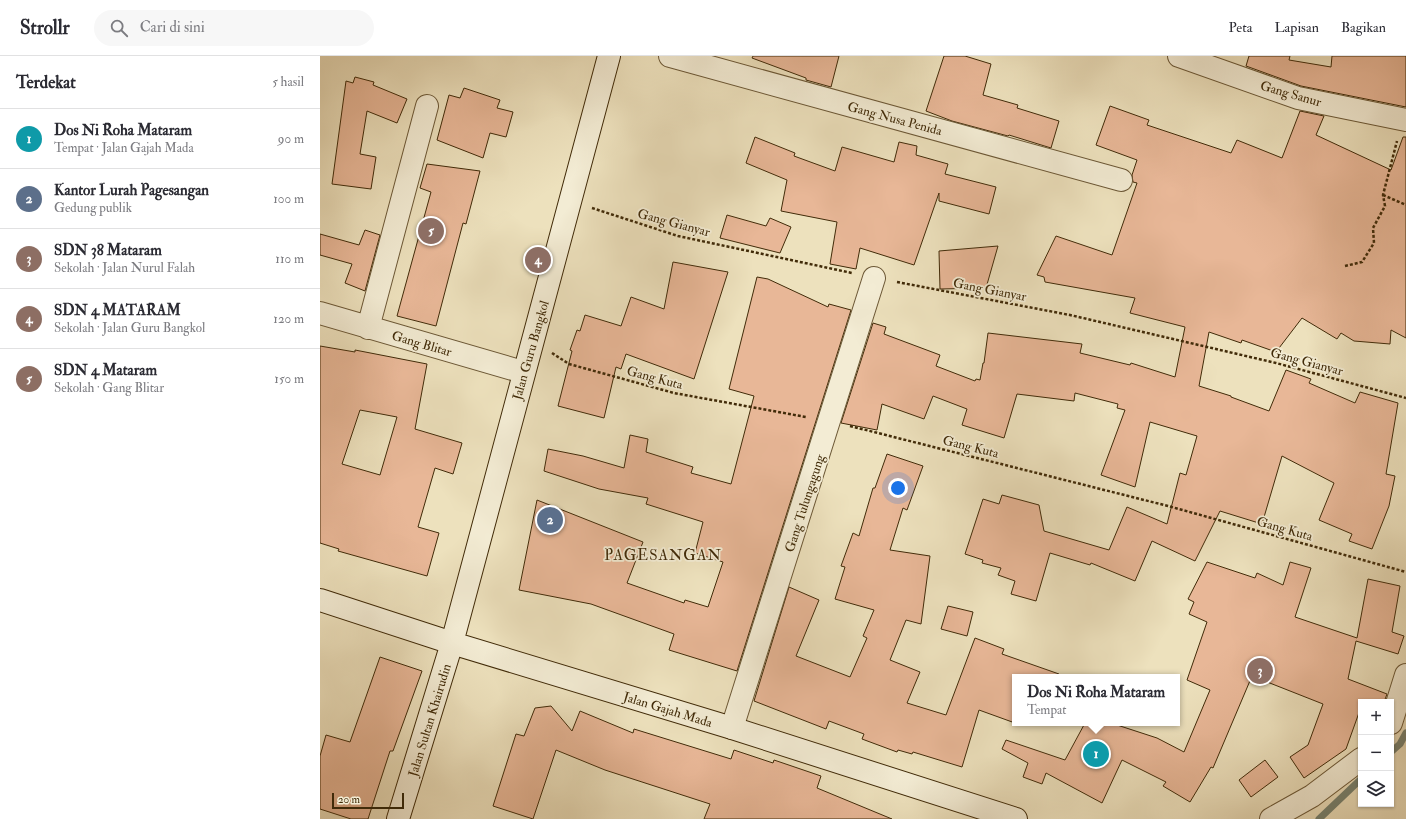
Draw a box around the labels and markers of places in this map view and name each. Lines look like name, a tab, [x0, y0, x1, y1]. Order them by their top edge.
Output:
pin: 5	[418, 216, 444, 246]
pin: 4	[525, 245, 551, 275]
pin: 2	[537, 505, 563, 535]
pin: 3	[1247, 656, 1273, 686]
pin: 1	[1083, 739, 1109, 769]

